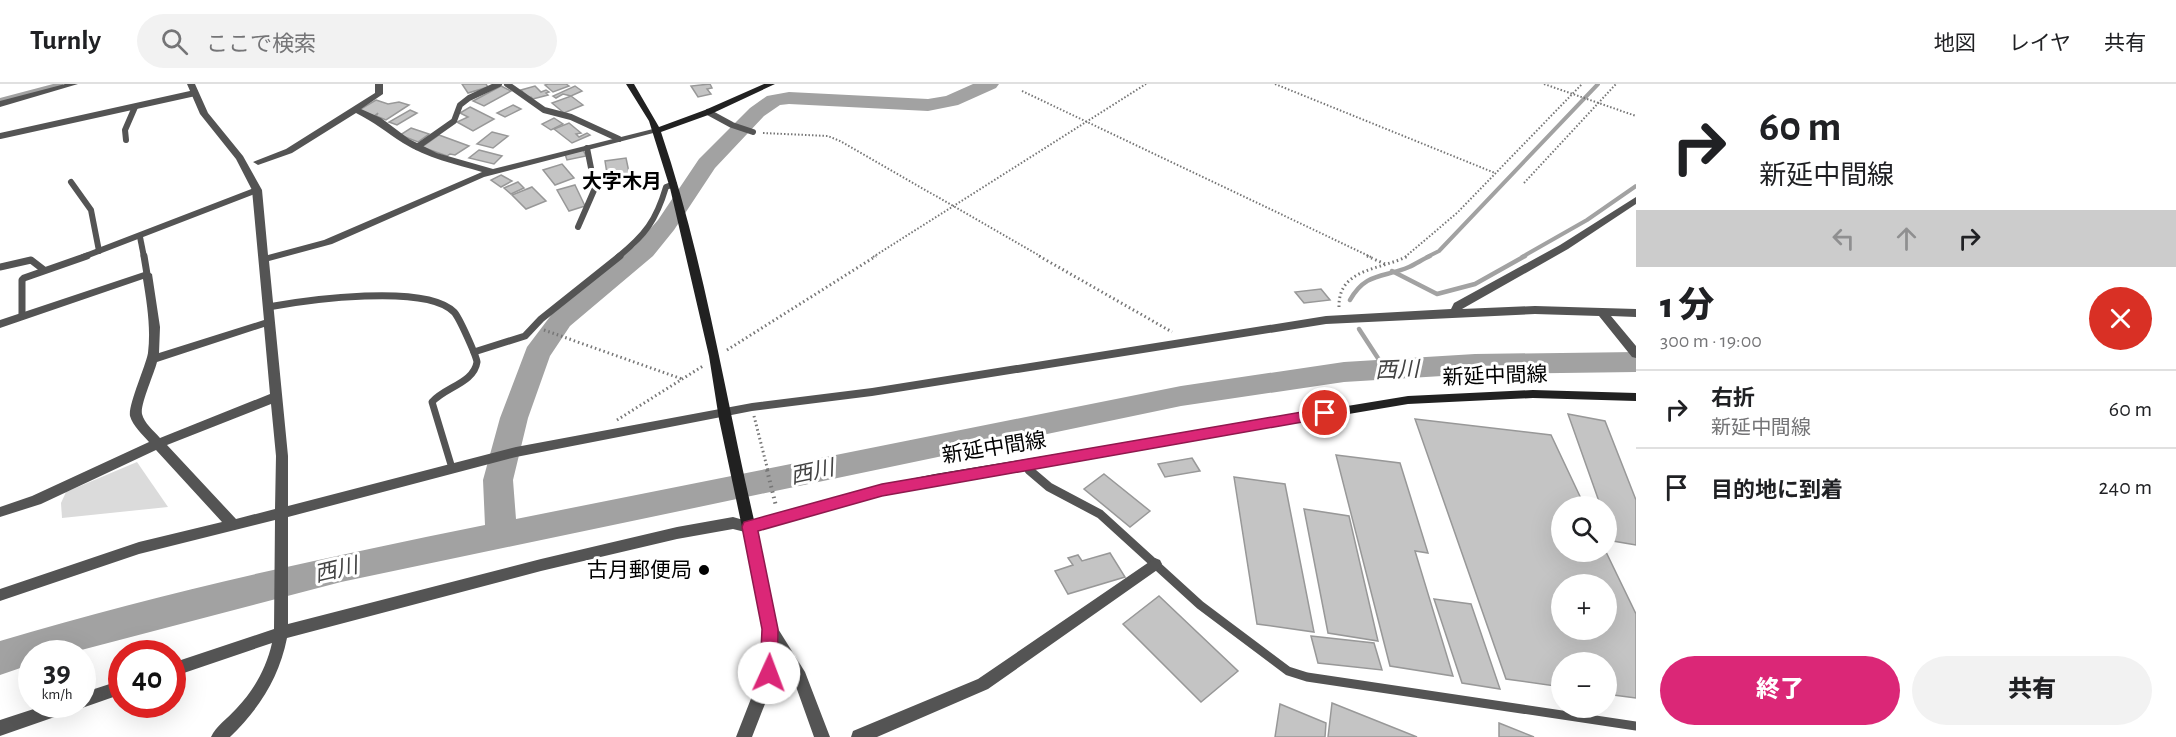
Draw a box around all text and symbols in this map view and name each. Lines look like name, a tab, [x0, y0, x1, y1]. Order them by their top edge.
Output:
search box	[137, 14, 557, 68]
icon: search	[158, 25, 191, 58]
text: Turnly	[30, 27, 101, 55]
text: ここで検索	[206, 33, 316, 55]
text: 地図	[1934, 33, 1976, 54]
text: レイヤ	[2009, 33, 2071, 54]
text: 共有	[2104, 33, 2146, 54]
text: 60 m	[1759, 106, 1841, 148]
icon: right	[1660, 108, 1738, 186]
text: 新延中間線	[1759, 162, 1894, 189]
district label: 大字木月	[582, 171, 662, 192]
icon: left	[1827, 222, 1860, 255]
icon: ahead	[1890, 222, 1923, 255]
icon: right	[1953, 222, 1986, 255]
button: close	[2089, 287, 2152, 350]
text: 1 分	[1660, 288, 1714, 324]
text: 300 m · 19:00	[1660, 331, 1762, 351]
water label: 西川	[1375, 358, 1421, 382]
street label: 新延中間線	[1442, 363, 1548, 388]
pin	[1299, 387, 1350, 438]
text: 右折	[1711, 387, 1755, 409]
icon: right	[1660, 393, 1693, 426]
icon: arrive	[1308, 396, 1341, 429]
text: 60 m	[2109, 398, 2152, 420]
text: 新延中間線	[1711, 418, 1811, 438]
street label: 新延中間線	[940, 428, 1047, 467]
water label: 西川	[788, 456, 838, 487]
icon: arrive	[1660, 471, 1693, 504]
text: 240 m	[2099, 476, 2152, 498]
text: 目的地に到着	[1711, 479, 1843, 501]
map controls	[1551, 496, 1617, 718]
button: search	[1551, 496, 1617, 562]
water label: 西川	[312, 554, 362, 586]
place label: 古月郵便局	[587, 559, 692, 581]
marker: 古月郵便局	[697, 563, 711, 577]
button: +	[1551, 574, 1617, 640]
speed limit sign: 40	[108, 640, 186, 718]
position arrow	[737, 641, 801, 705]
button: −	[1551, 652, 1617, 718]
button: 終了	[1660, 656, 1900, 725]
button: 共有	[1912, 656, 2152, 725]
text: 39	[43, 657, 71, 687]
text: km/h	[42, 687, 72, 702]

